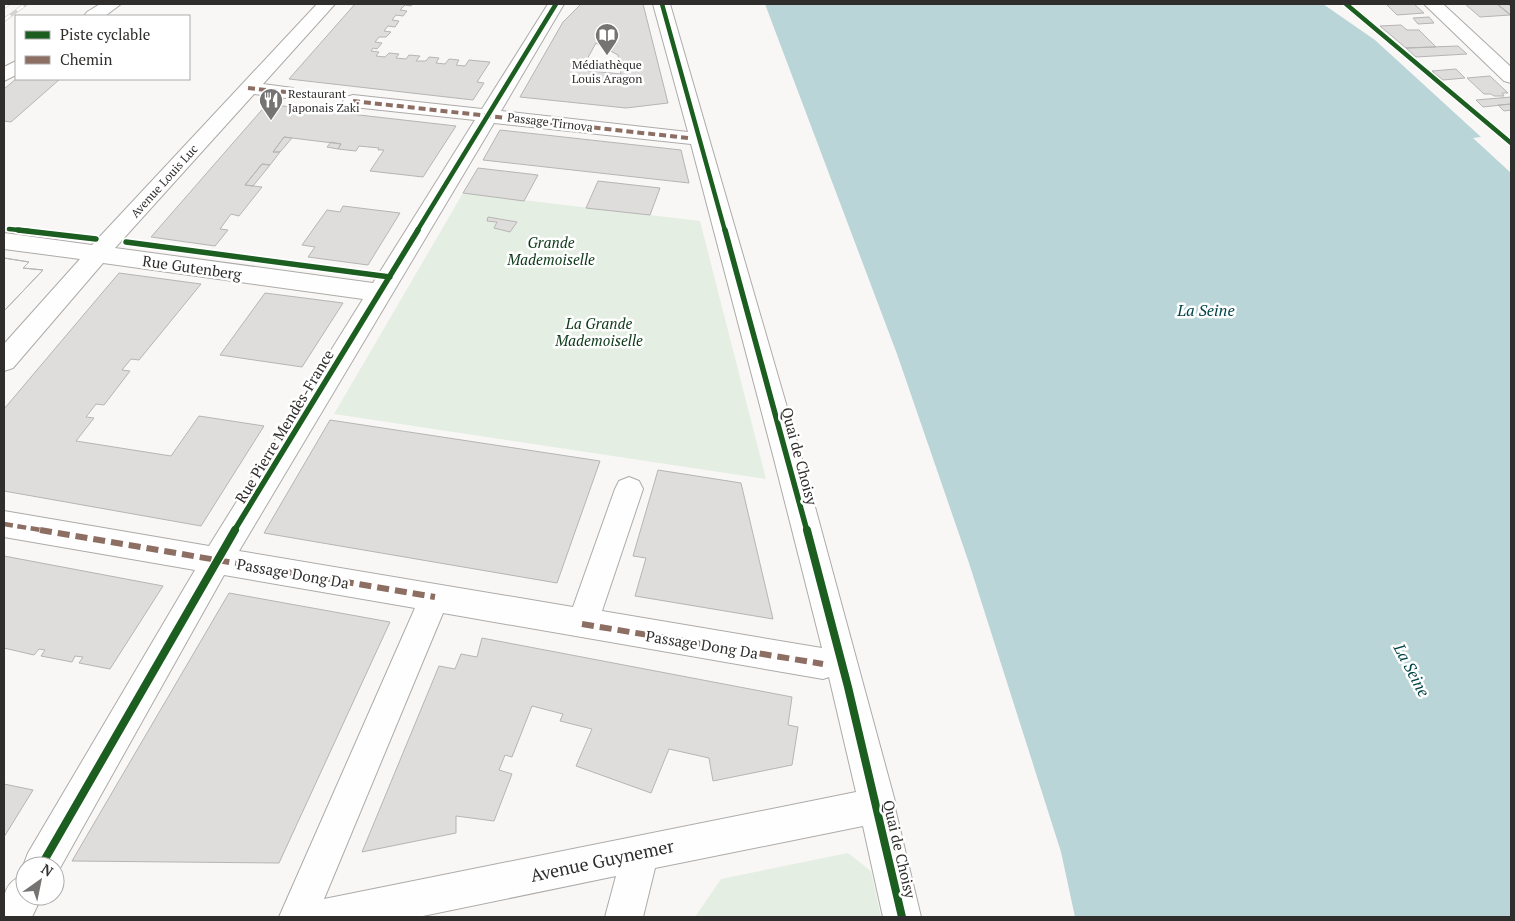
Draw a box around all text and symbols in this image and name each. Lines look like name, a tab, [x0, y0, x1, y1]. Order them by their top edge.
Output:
legend	[15, 15, 190, 80]
library icon: Médiathèque Louis Aragon	[594, 22, 620, 56]
text: Piste cyclable	[60, 24, 150, 44]
text: Chemin	[60, 49, 112, 69]
place label: Médiathèque Louis Aragon	[572, 57, 642, 86]
place label: Restaurant Japonais Zaki	[288, 86, 360, 115]
restaurant icon: Restaurant Japonais Zaki	[258, 87, 284, 121]
street label: Passage Tirnova	[506, 109, 594, 135]
street label: Avenue Louis Luc	[127, 141, 201, 221]
park label: Grande Mademoiselle	[506, 232, 595, 269]
street label: Rue Gutenberg	[141, 250, 244, 284]
water label: La Seine	[1176, 299, 1235, 321]
park label: La Grande Mademoiselle	[554, 313, 643, 350]
street label: Rue Pierre Mendès-France	[230, 345, 338, 507]
street label: Quai de Choisy	[777, 405, 823, 507]
street label: Passage Dong Da	[235, 553, 351, 593]
street label: Passage Dong Da	[644, 625, 760, 663]
water label: La Seine	[1388, 639, 1435, 700]
street label: Quai de Choisy	[879, 798, 921, 901]
street label: Avenue Guynemer	[528, 833, 676, 887]
north arrow	[15, 856, 65, 906]
text: N	[38, 859, 57, 881]

